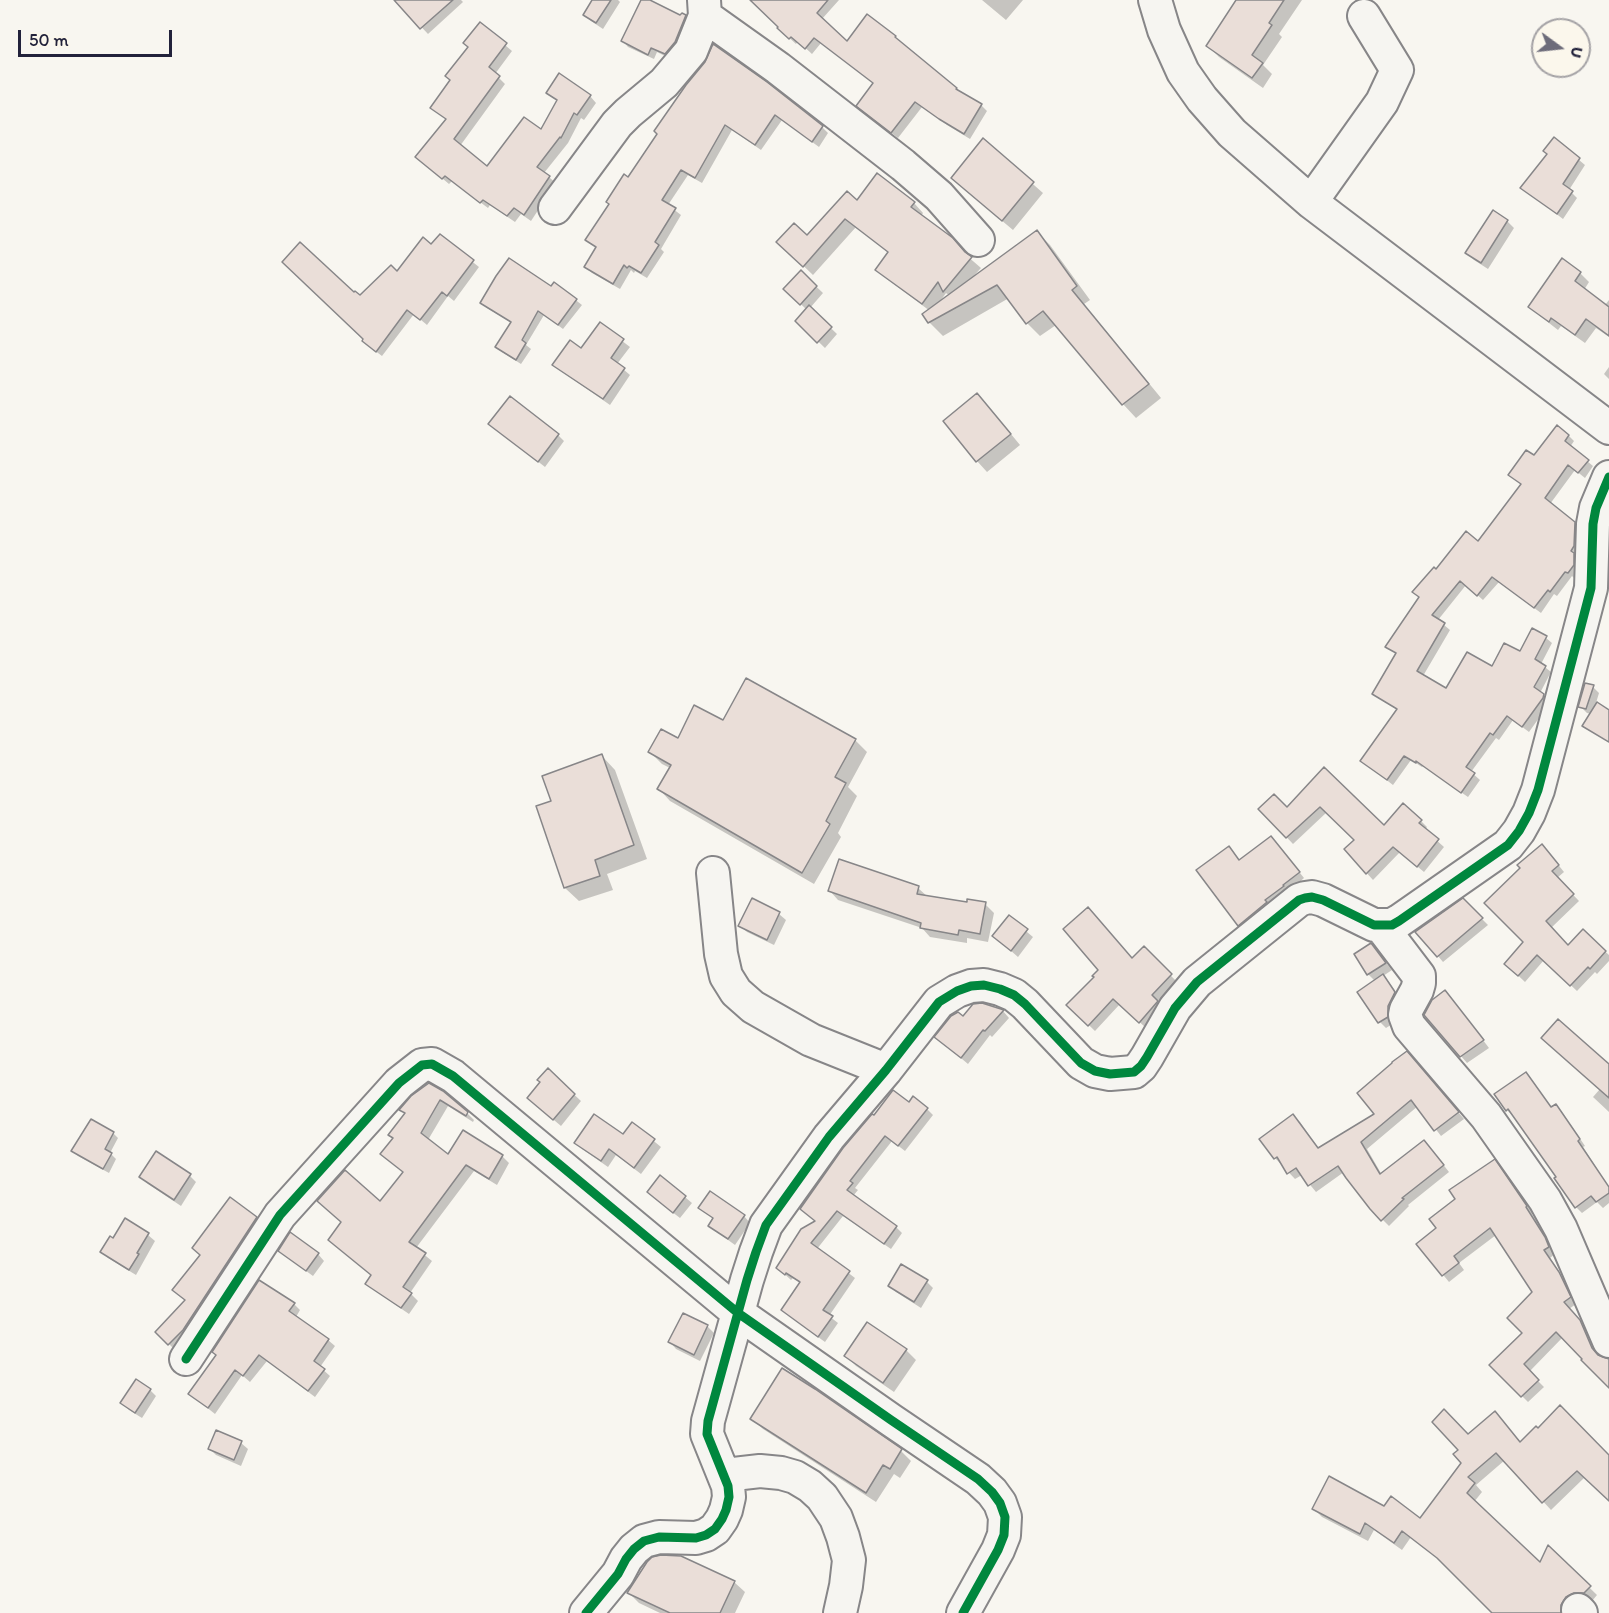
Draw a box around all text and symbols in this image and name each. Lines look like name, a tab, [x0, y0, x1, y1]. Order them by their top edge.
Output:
scale bar	[21, 18, 176, 56]
north arrow	[1531, 18, 1591, 78]
text: 50 m	[29, 29, 69, 51]
text: U	[1566, 45, 1587, 60]

